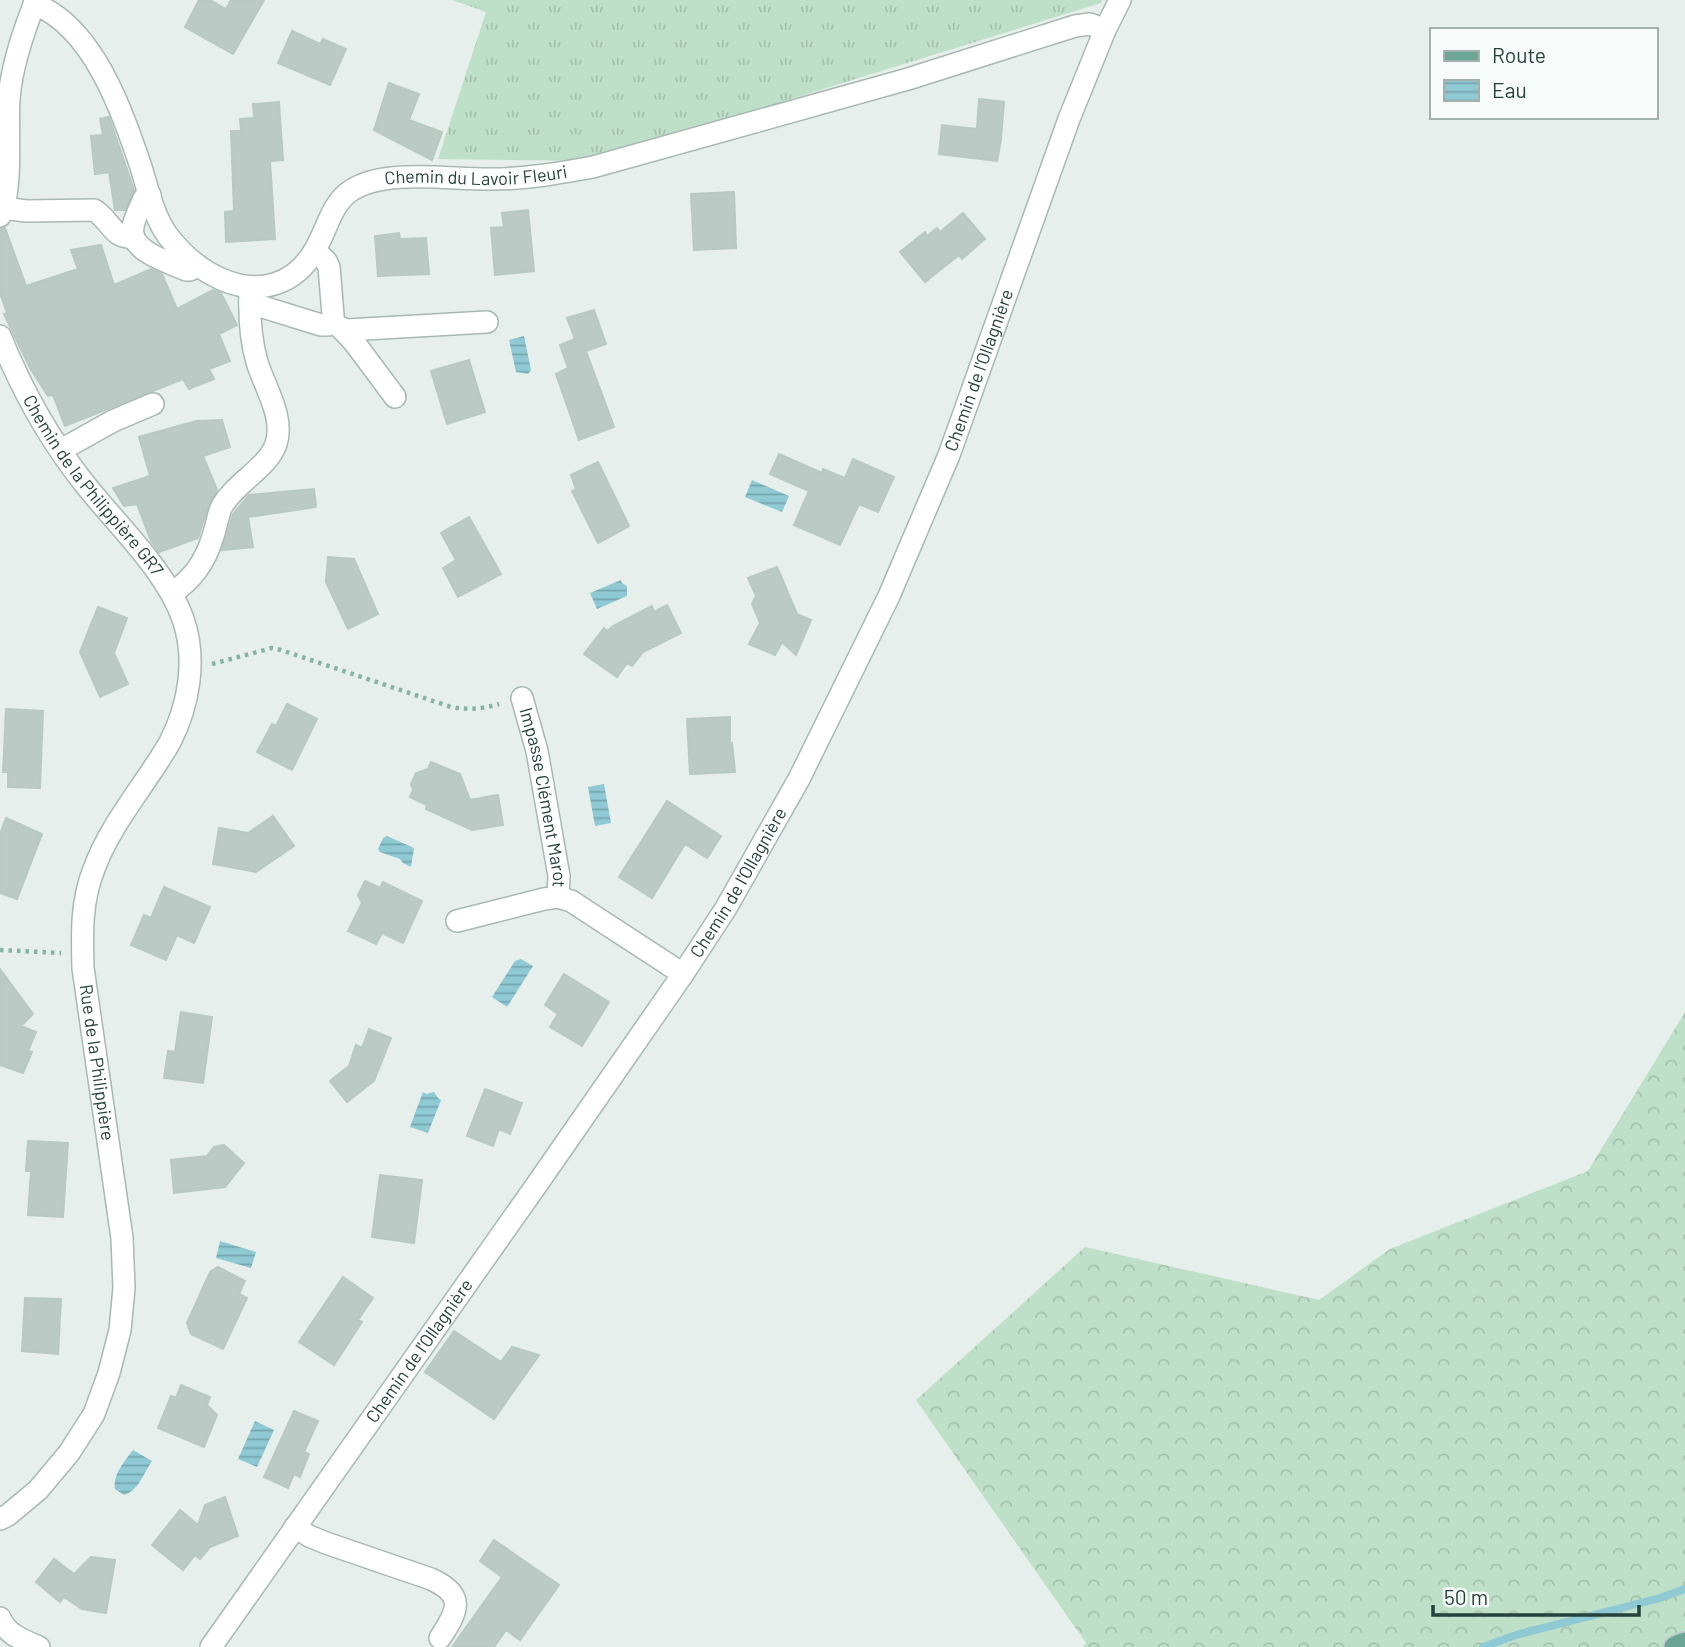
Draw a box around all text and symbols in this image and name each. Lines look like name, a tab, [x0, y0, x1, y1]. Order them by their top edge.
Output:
legend	[1430, 28, 1657, 119]
text: Route	[1492, 42, 1546, 67]
text: Eau	[1492, 77, 1527, 102]
street label: Chemin du Lavoir Fleuri	[383, 160, 569, 189]
street label: Chemin de l'Ollagnière	[939, 286, 1017, 454]
street label: Chemin de la Philippière GR7	[19, 391, 169, 580]
street label: Impasse Clément Marot	[515, 705, 572, 888]
street label: Chemin de l'Ollagnière	[685, 803, 791, 961]
street label: Rue de la Philippière	[75, 983, 120, 1142]
street label: Chemin de l'Ollagnière	[360, 1274, 477, 1427]
scale bar	[1433, 1574, 1640, 1618]
text: 50 m	[1444, 1584, 1488, 1609]

